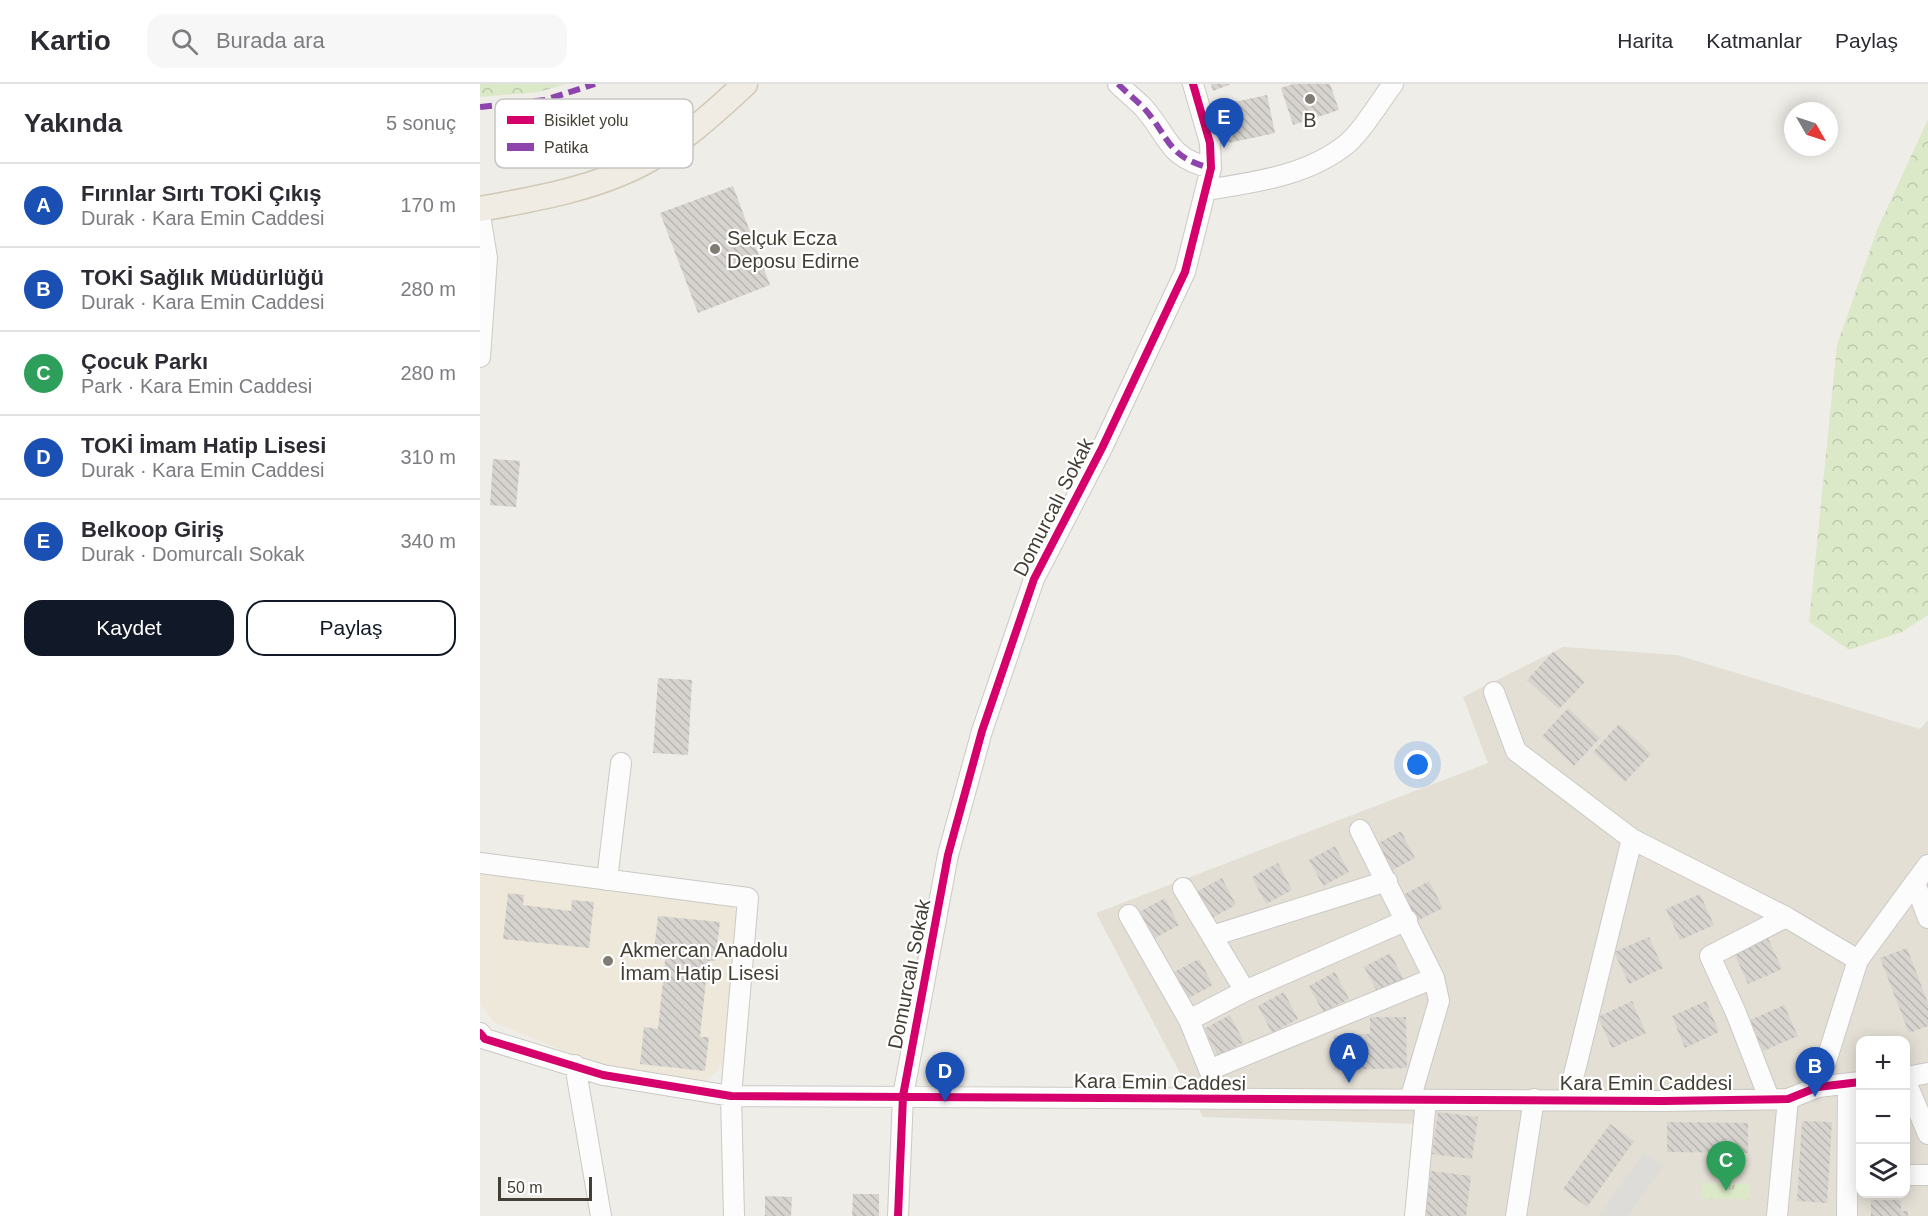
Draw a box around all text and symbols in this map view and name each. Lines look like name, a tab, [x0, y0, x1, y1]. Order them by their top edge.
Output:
search box	[147, 14, 567, 68]
text: Kartio	[30, 25, 111, 56]
icon: search	[168, 25, 201, 58]
text: Burada ara	[216, 28, 325, 53]
text: Harita	[1617, 29, 1673, 52]
text: Katmanlar	[1706, 29, 1802, 52]
text: Paylaş	[1835, 29, 1898, 52]
marker: B	[1303, 92, 1317, 106]
pin: E	[1204, 98, 1244, 148]
legend	[495, 99, 693, 168]
north arrow	[1784, 102, 1838, 156]
text: Yakında	[24, 108, 122, 138]
place label: B	[1303, 109, 1317, 131]
text: 5 sonuç	[386, 112, 456, 134]
text: Bisiklet yolu	[544, 112, 628, 129]
text: Patika	[544, 139, 589, 156]
text: Fırınlar Sırtı TOKİ Çıkış	[81, 181, 321, 206]
text: A	[36, 194, 51, 216]
text: 170 m	[400, 194, 456, 216]
text: Durak · Kara Emin Caddesi	[81, 207, 324, 229]
place label: Selçuk Ecza Deposu Edirne	[727, 227, 859, 272]
marker: Selçuk Ecza Deposu Edirne	[708, 242, 722, 256]
text: TOKİ Sağlık Müdürlüğü	[81, 265, 324, 290]
text: B	[36, 278, 51, 300]
text: 280 m	[400, 278, 456, 300]
text: Durak · Kara Emin Caddesi	[81, 291, 324, 313]
text: Çocuk Parkı	[81, 349, 208, 374]
text: C	[36, 362, 51, 384]
text: 280 m	[400, 362, 456, 384]
text: Park · Kara Emin Caddesi	[81, 375, 312, 397]
text: TOKİ İmam Hatip Lisesi	[81, 433, 326, 458]
street label: Domurcalı Sokak	[1009, 433, 1098, 580]
text: D	[36, 446, 51, 468]
text: 310 m	[400, 446, 456, 468]
text: Durak · Kara Emin Caddesi	[81, 459, 324, 481]
text: Belkoop Giriş	[81, 517, 224, 542]
text: E	[37, 530, 50, 552]
text: 340 m	[400, 530, 456, 552]
text: Durak · Domurcalı Sokak	[81, 543, 304, 565]
button: Kaydet	[24, 600, 234, 656]
button: Paylaş	[246, 600, 456, 656]
your location	[1403, 750, 1432, 779]
street label: Domurcalı Sokak	[884, 896, 935, 1051]
place label: Akmercan Anadolu İmam Hatip Lisesi	[620, 939, 788, 984]
marker: Akmercan Anadolu İmam Hatip Lisesi	[601, 954, 615, 968]
pin: A	[1330, 1034, 1368, 1083]
map controls	[1856, 1036, 1910, 1198]
button: +	[1856, 1036, 1910, 1090]
pin: B	[1796, 1048, 1834, 1097]
pin: D	[926, 1052, 964, 1102]
street label: Kara Emin Caddesi	[1074, 1069, 1246, 1095]
street label: Kara Emin Caddesi	[1560, 1072, 1732, 1094]
button: −	[1856, 1090, 1910, 1144]
pin: C	[1706, 1142, 1746, 1191]
button: layers	[1856, 1144, 1910, 1198]
scale bar	[498, 1174, 592, 1202]
text: 50 m	[507, 1179, 543, 1196]

